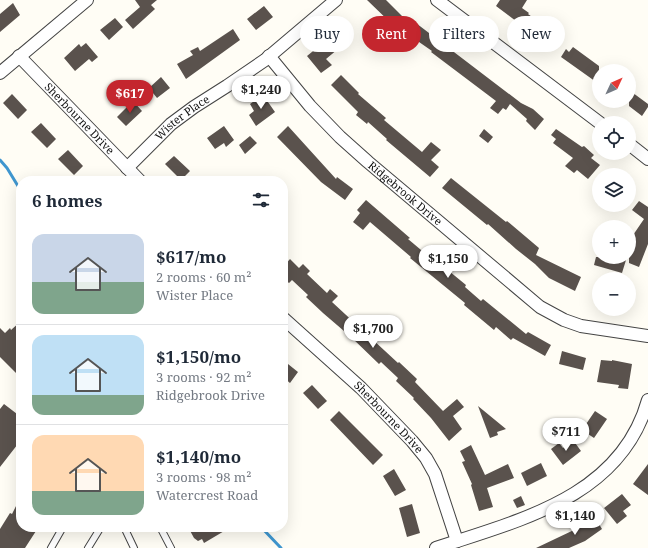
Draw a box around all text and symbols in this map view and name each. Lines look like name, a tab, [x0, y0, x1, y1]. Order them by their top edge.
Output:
chip: Buy	[300, 16, 354, 52]
chip: Rent	[362, 16, 421, 52]
chip: Filters	[429, 16, 499, 52]
chip: New	[507, 16, 565, 52]
north arrow	[592, 64, 636, 108]
map controls	[592, 64, 636, 316]
pin: $1,240	[228, 76, 294, 110]
street label: Sherbourne Drive	[42, 79, 118, 157]
pin: $617	[106, 80, 154, 114]
text: $1,240	[241, 80, 281, 98]
text: $617	[115, 84, 145, 102]
street label: Wister Place	[151, 91, 212, 143]
button: locate	[592, 116, 636, 160]
street label: Ridgebrook Drive	[365, 158, 446, 229]
button: layers	[592, 168, 636, 212]
text: 6 homes	[32, 189, 102, 212]
icon: filters	[250, 189, 272, 211]
button: +	[592, 220, 636, 264]
text: $617/mo	[156, 245, 227, 268]
pin: $1,150	[415, 245, 481, 279]
text: $1,150	[428, 249, 468, 267]
icon: home	[64, 250, 112, 298]
text: 2 rooms · 60 m²	[156, 268, 251, 286]
button: −	[592, 272, 636, 316]
text: Wister Place	[156, 286, 233, 304]
pin: $1,700	[340, 315, 406, 349]
text: $1,700	[353, 319, 393, 337]
text: $1,150/mo	[156, 345, 241, 368]
icon: home	[64, 351, 112, 399]
text: 3 rooms · 92 m²	[156, 368, 251, 386]
street label: Sherbourne Drive	[351, 377, 427, 456]
text: Ridgebrook Drive	[156, 386, 265, 404]
pin: $711	[542, 418, 590, 452]
text: $711	[551, 422, 581, 440]
text: $1,140/mo	[156, 445, 241, 468]
icon: home	[64, 451, 112, 499]
text: 3 rooms · 98 m²	[156, 468, 251, 486]
text: Watercrest Road	[156, 486, 258, 504]
pin: $1,140	[542, 502, 608, 536]
text: $1,140	[555, 506, 595, 524]

